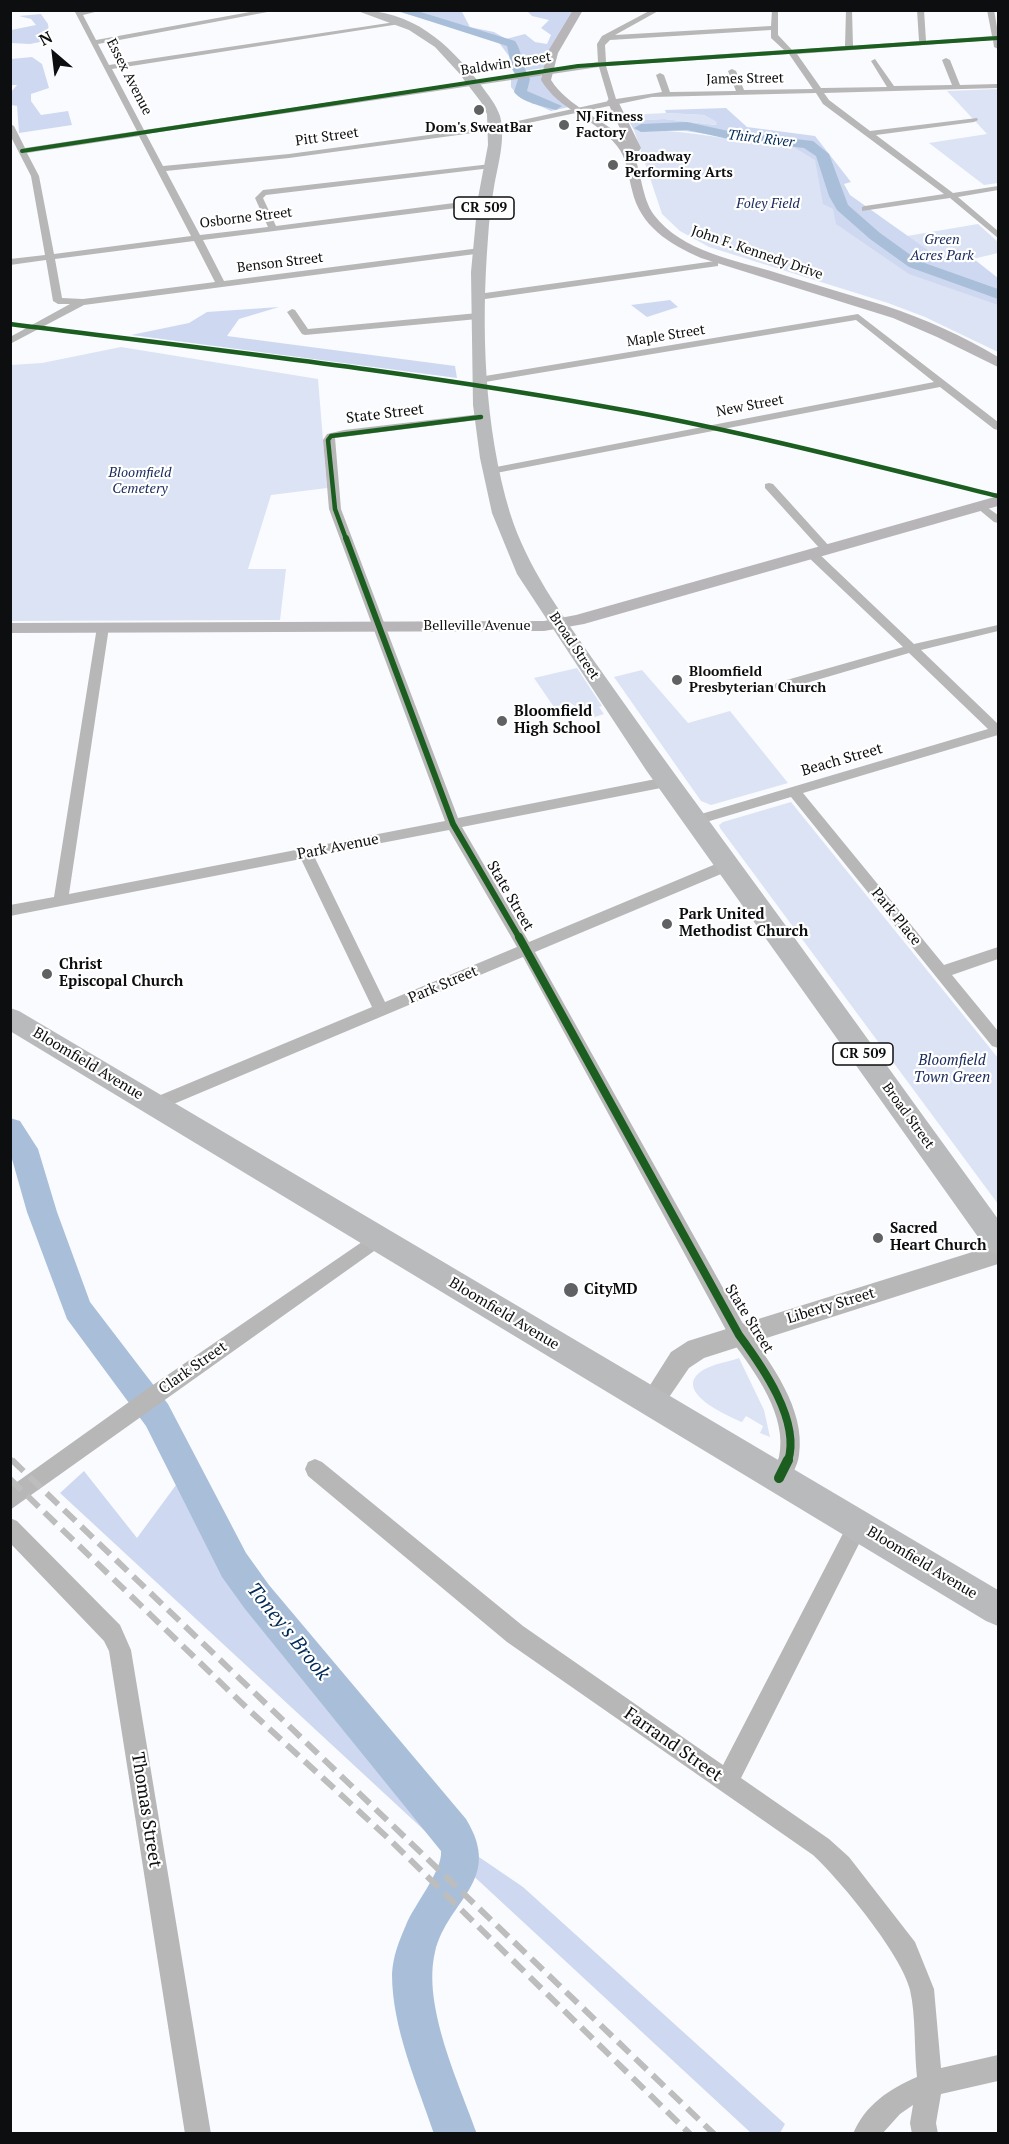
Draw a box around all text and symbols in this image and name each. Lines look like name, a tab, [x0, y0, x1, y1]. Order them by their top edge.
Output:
north arrow	[24, 24, 84, 84]
text: N	[35, 26, 56, 51]
street label: Essex Avenue	[103, 36, 155, 118]
street label: Baldwin Street	[460, 49, 552, 79]
street label: James Street	[706, 70, 784, 88]
marker: Dom's SweatBar	[472, 103, 486, 117]
place label: NJ Fitness Factory	[576, 109, 643, 142]
marker: NJ Fitness Factory	[557, 118, 571, 132]
place label: Dom's SweatBar	[425, 120, 533, 136]
street label: Pitt Street	[294, 124, 360, 150]
water label: Third River	[727, 127, 795, 151]
place label: Broadway Performing Arts	[625, 149, 733, 182]
marker: Broadway Performing Arts	[606, 158, 620, 172]
park label: Foley Field	[736, 196, 800, 212]
road number: CR 509	[454, 197, 514, 219]
street label: Osborne Street	[199, 204, 293, 232]
street label: John F. Kennedy Drive	[689, 223, 825, 283]
park label: Green Acres Park	[910, 232, 974, 264]
street label: Benson Street	[236, 249, 324, 277]
street label: Maple Street	[626, 322, 706, 350]
street label: New Street	[715, 391, 785, 421]
street label: State Street	[345, 400, 425, 428]
park label: Bloomfield Cemetery	[109, 465, 171, 497]
street label: Broad Street	[545, 609, 603, 683]
street label: Belleville Avenue	[424, 618, 530, 634]
place label: Bloomfield Presbyterian Church	[689, 664, 826, 696]
marker: Bloomfield Presbyterian Church	[670, 673, 684, 687]
place label: Bloomfield High School	[514, 703, 601, 738]
marker: Bloomfield High School	[495, 714, 509, 728]
street label: Beach Street	[799, 740, 885, 780]
street label: Park Avenue	[296, 830, 380, 864]
street label: State Street	[483, 858, 537, 934]
street label: Park Place	[867, 885, 925, 949]
place label: Park United Methodist Church	[679, 906, 808, 941]
marker: Park United Methodist Church	[660, 917, 674, 931]
place label: Christ Episcopal Church	[59, 956, 183, 991]
street label: Park Street	[406, 962, 480, 1008]
marker: Christ Episcopal Church	[40, 967, 54, 981]
street label: Bloomfield Avenue	[30, 1024, 146, 1104]
road number: CR 509	[833, 1043, 893, 1065]
park label: Bloomfield Town Green	[914, 1052, 990, 1087]
street label: Broad Street	[878, 1080, 938, 1152]
place label: Sacred Heart Church	[890, 1220, 986, 1255]
marker: Sacred Heart Church	[871, 1231, 885, 1245]
street label: Bloomfield Avenue	[446, 1274, 562, 1354]
marker: CityMD	[562, 1281, 580, 1299]
place label: CityMD	[584, 1281, 638, 1299]
street label: State Street	[721, 1281, 777, 1357]
street label: Liberty Street	[785, 1284, 877, 1328]
street label: Clark Street	[156, 1338, 230, 1398]
street label: Bloomfield Avenue	[864, 1523, 980, 1603]
water label: Toney's Brook	[241, 1578, 335, 1686]
street label: Farrand Street	[620, 1703, 726, 1787]
street label: Thomas Street	[126, 1751, 166, 1869]

